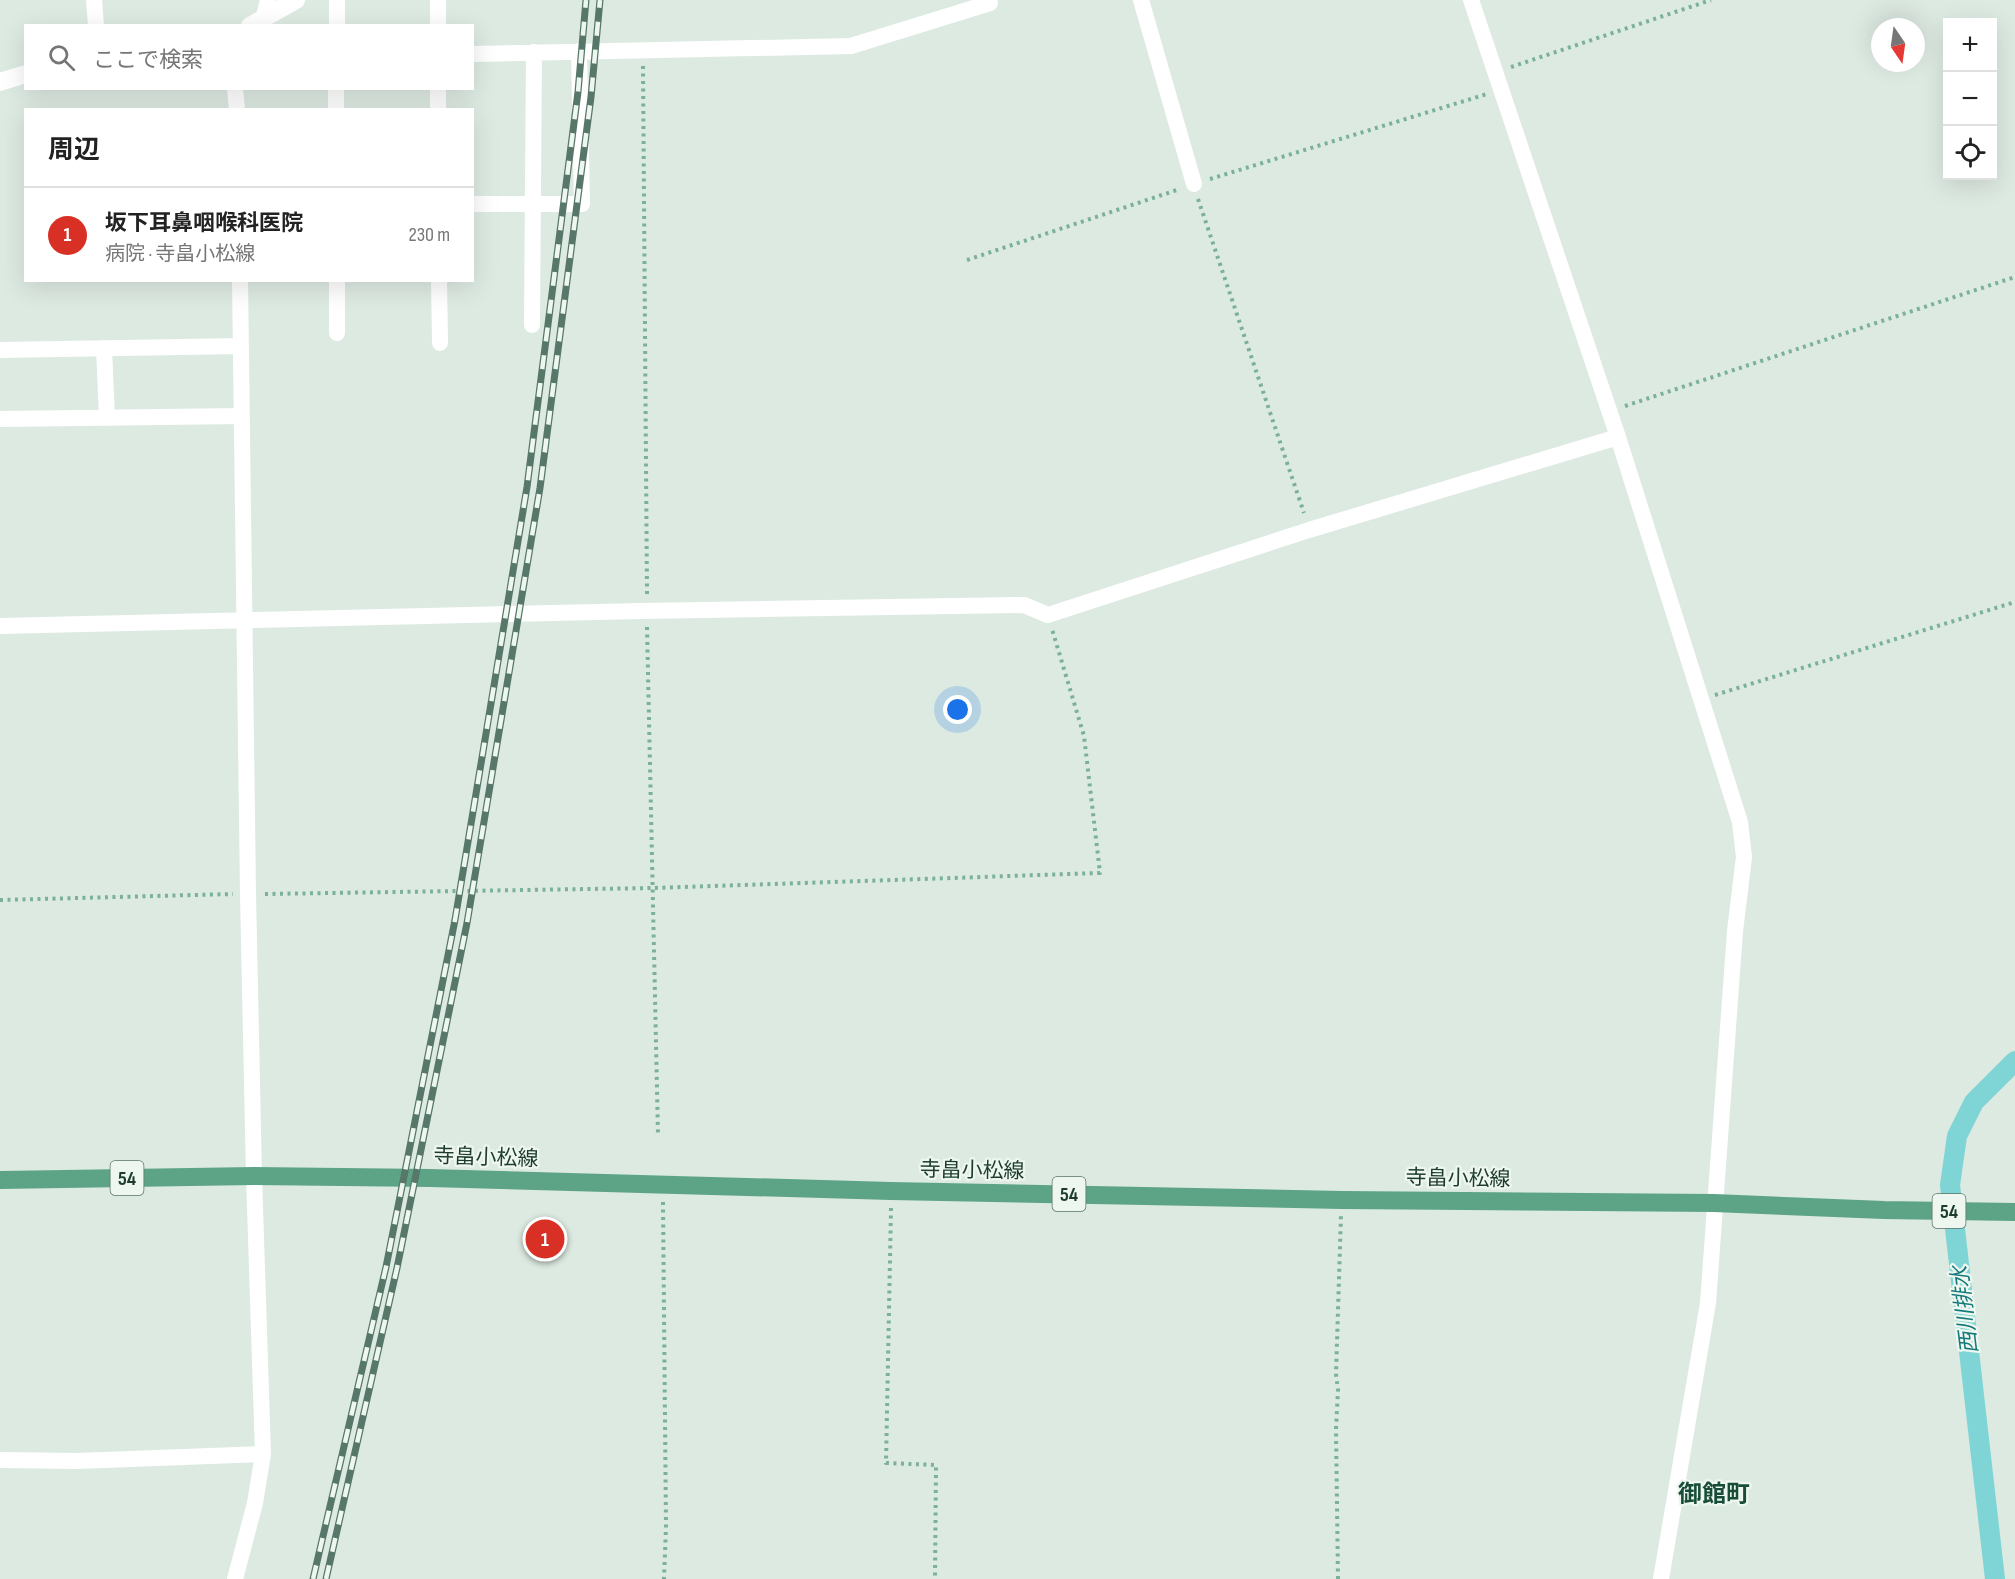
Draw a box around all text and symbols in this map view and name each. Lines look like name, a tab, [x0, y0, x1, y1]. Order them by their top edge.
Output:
north arrow	[1871, 18, 1925, 72]
map controls	[1943, 18, 1997, 180]
button: +	[1943, 18, 1997, 72]
search box	[24, 24, 474, 90]
icon: search	[45, 41, 78, 74]
text: ここで検索	[93, 47, 203, 74]
button: −	[1943, 72, 1997, 126]
button: locate	[1943, 126, 1997, 180]
text: 周辺	[48, 135, 100, 166]
text: 坂下耳鼻咽喉科医院	[105, 210, 303, 237]
text: 1	[64, 223, 71, 247]
text: 230 m	[408, 223, 450, 247]
text: 病院 · 寺畠小松線	[105, 242, 255, 266]
your location	[943, 695, 972, 724]
street label: 寺畠小松線	[433, 1143, 539, 1172]
street label: 寺畠小松線	[919, 1157, 1025, 1184]
road number: 54	[110, 1161, 144, 1195]
street label: 寺畠小松線	[1405, 1165, 1511, 1192]
road number: 54	[1052, 1177, 1086, 1211]
road number: 54	[1932, 1194, 1966, 1228]
pin: 1	[526, 1216, 564, 1262]
water label: 西川排水	[1946, 1263, 1984, 1355]
district label: 御館町	[1678, 1480, 1750, 1509]

